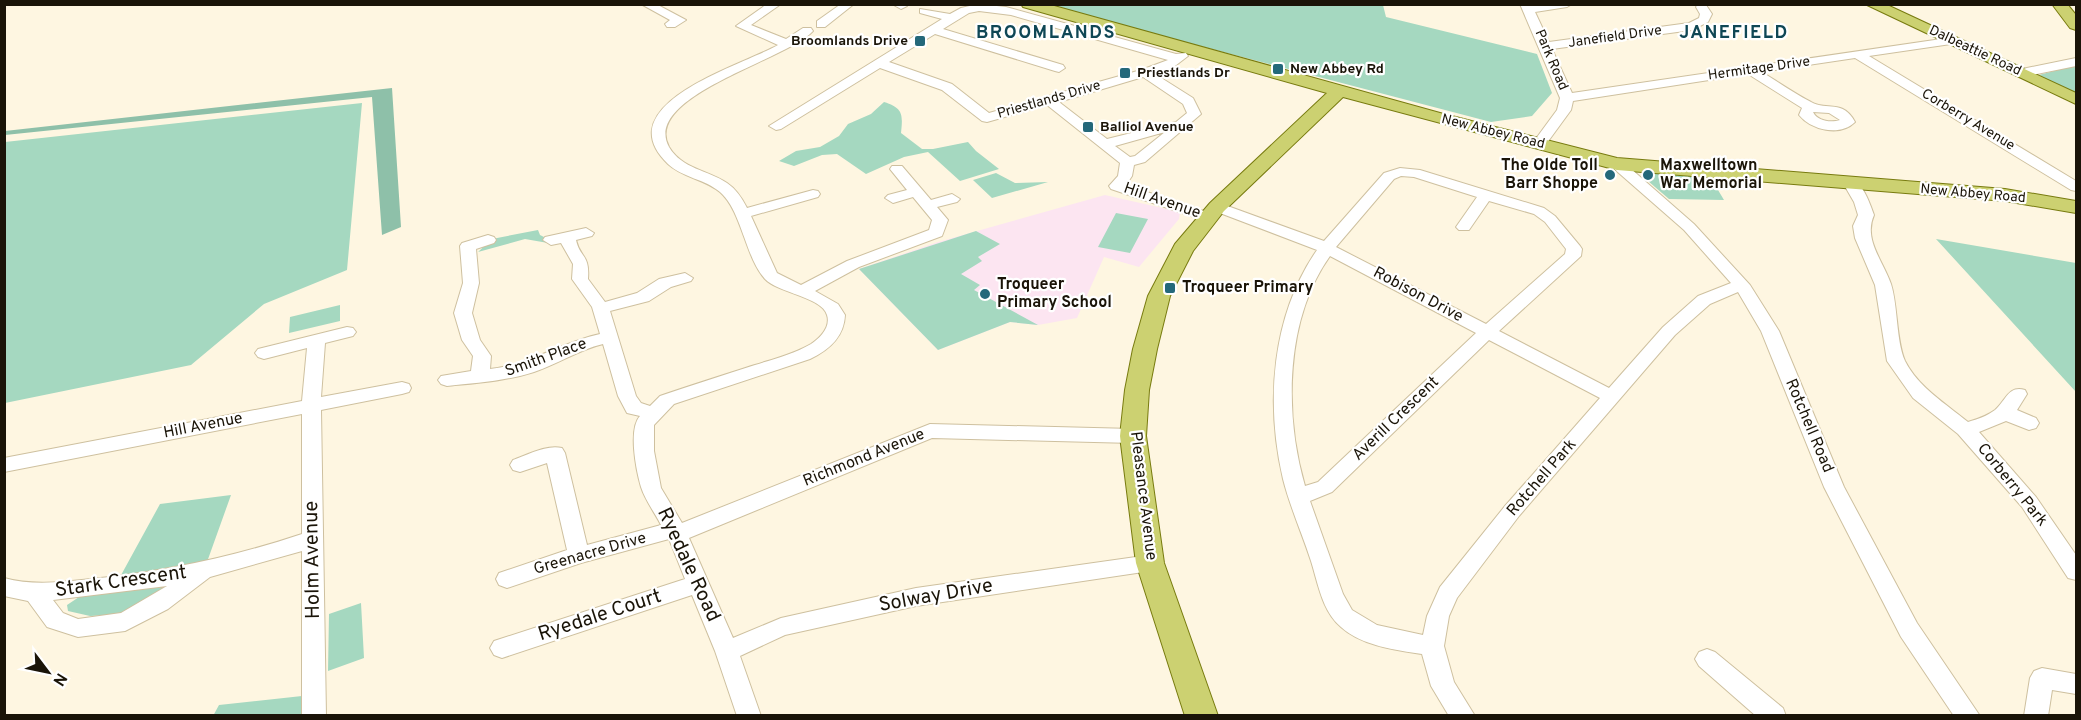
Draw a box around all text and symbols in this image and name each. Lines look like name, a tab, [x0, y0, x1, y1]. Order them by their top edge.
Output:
district label: BROOMLANDS	[976, 22, 1116, 45]
street label: Janefield Drive	[1567, 22, 1663, 52]
district label: JANEFIELD	[1679, 22, 1789, 45]
street label: Dalbeattie Road	[1926, 22, 2024, 80]
street label: Park Road	[1531, 27, 1571, 93]
place label: Broomlands Drive	[791, 33, 908, 50]
marker: Broomlands Drive	[913, 34, 927, 48]
street label: Hermitage Drive	[1707, 53, 1811, 85]
place label: New Abbey Rd	[1290, 61, 1384, 78]
marker: New Abbey Rd	[1271, 62, 1285, 76]
place label: Priestlands Dr	[1137, 65, 1230, 82]
marker: Priestlands Dr	[1118, 66, 1132, 80]
street label: Priestlands Drive	[995, 77, 1103, 123]
street label: Corberry Avenue	[1918, 85, 2018, 155]
street label: New Abbey Road	[1440, 111, 1546, 153]
place label: Balliol Avenue	[1100, 119, 1194, 136]
marker: Balliol Avenue	[1081, 120, 1095, 134]
place label: The Olde Toll Barr Shoppe	[1501, 156, 1598, 194]
place label: Maxwelltown War Memorial	[1660, 156, 1762, 194]
marker: The Olde Toll Barr Shoppe	[1603, 168, 1617, 182]
marker: Maxwelltown War Memorial	[1641, 168, 1655, 182]
street label: Hill Avenue	[1121, 178, 1203, 224]
street label: New Abbey Road	[1920, 181, 2026, 207]
street label: Robison Drive	[1370, 263, 1466, 327]
place label: Troqueer Primary School	[997, 275, 1112, 313]
place label: Troqueer Primary	[1182, 278, 1314, 298]
marker: Troqueer Primary	[1163, 281, 1177, 295]
marker: Troqueer Primary School	[978, 287, 992, 301]
street label: Smith Place	[502, 334, 590, 382]
street label: Averill Crescent	[1348, 373, 1444, 465]
street label: Rotchell Road	[1780, 376, 1838, 476]
street label: Hill Avenue	[162, 409, 244, 443]
street label: Richmond Avenue	[800, 424, 928, 492]
street label: Pleasance Avenue	[1125, 430, 1161, 562]
street label: Rotchell Park	[1503, 435, 1581, 521]
street label: Corberry Park	[1972, 439, 2052, 531]
street label: Holm Avenue	[299, 501, 327, 619]
street label: Ryedale Road	[650, 504, 726, 626]
street label: Greenacre Drive	[531, 528, 649, 580]
street label: Stark Crescent	[54, 560, 188, 604]
street label: Solway Drive	[877, 573, 995, 619]
street label: Ryedale Court	[535, 584, 665, 648]
north arrow	[18, 642, 78, 702]
text: N	[47, 669, 71, 689]

